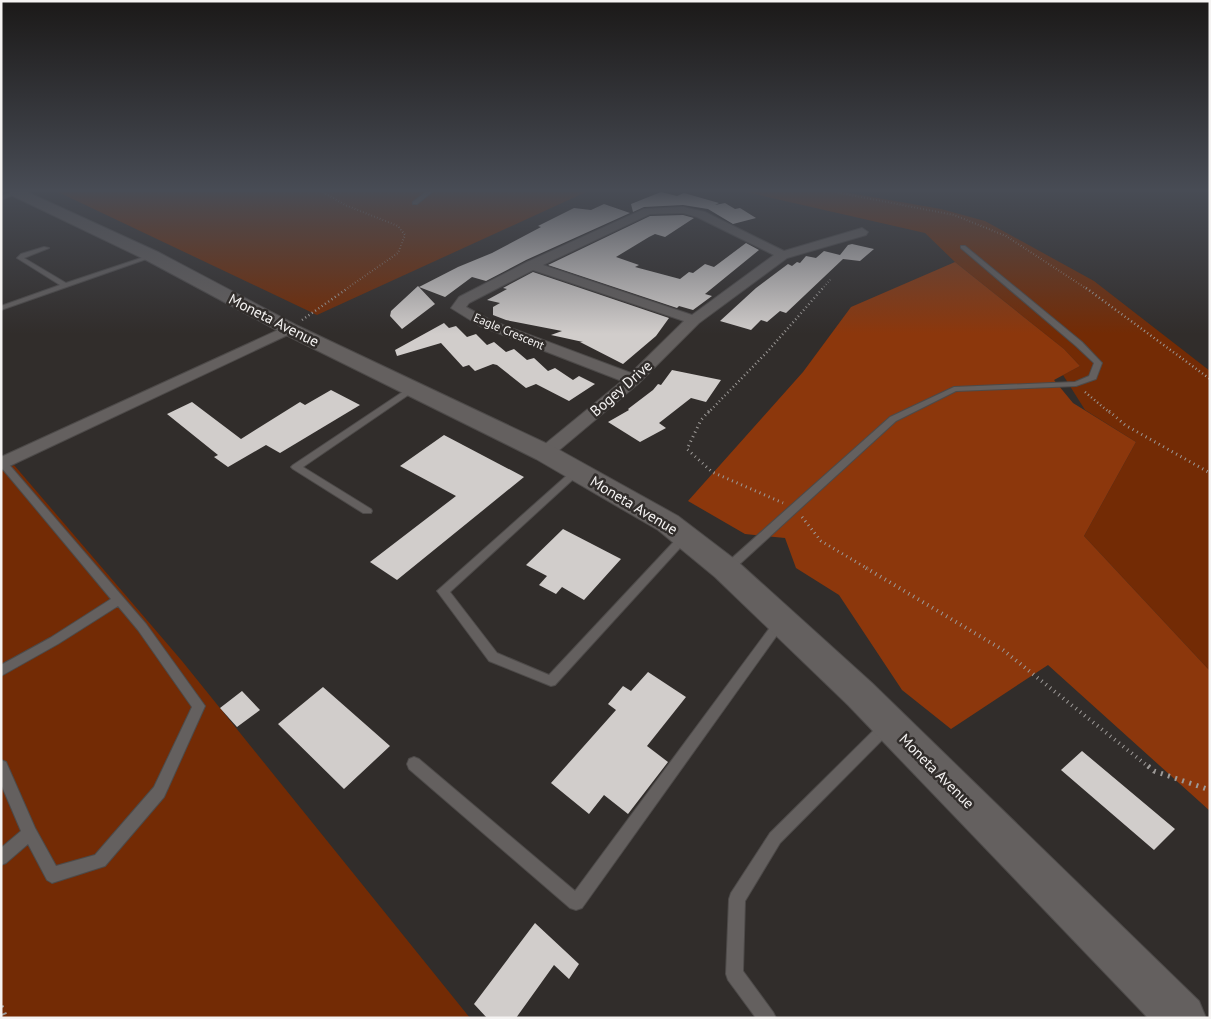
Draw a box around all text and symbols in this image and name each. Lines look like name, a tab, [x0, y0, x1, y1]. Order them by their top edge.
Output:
street label: Moneta Avenue	[226, 289, 322, 351]
street label: Eagle Crescent	[471, 309, 547, 353]
street label: Bogey Drive	[586, 356, 656, 420]
street label: Moneta Avenue	[587, 471, 681, 539]
street label: Moneta Avenue	[895, 729, 979, 813]

